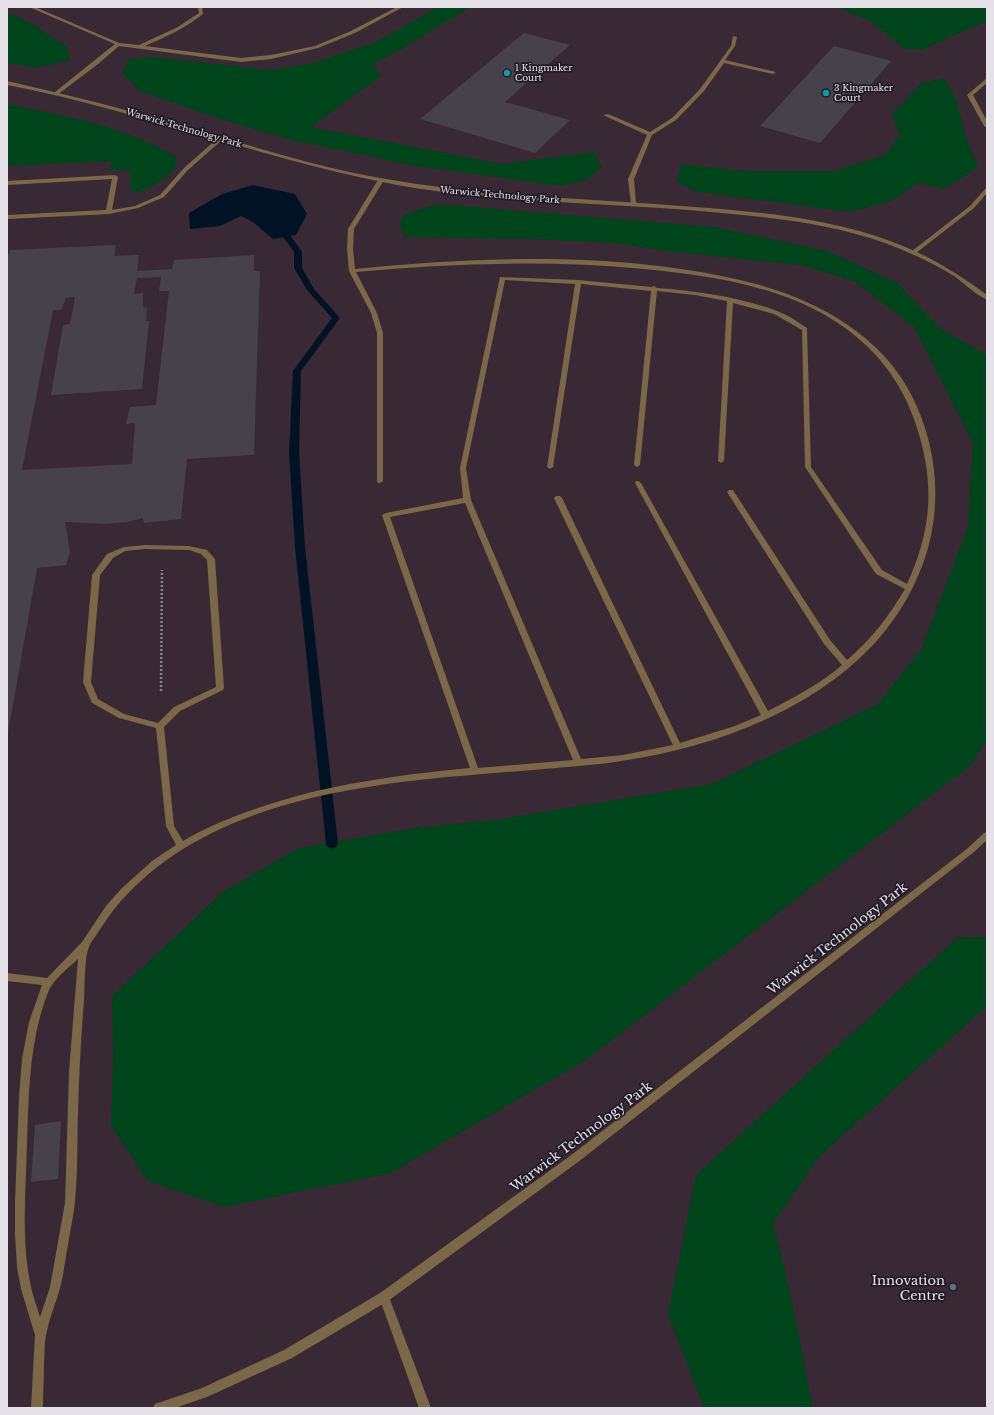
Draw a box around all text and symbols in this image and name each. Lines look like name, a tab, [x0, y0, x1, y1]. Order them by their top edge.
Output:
place label: 1 Kingmaker Court	[515, 62, 573, 83]
marker: 1 Kingmaker Court	[502, 68, 512, 78]
place label: 3 Kingmaker Court	[834, 82, 894, 103]
marker: 3 Kingmaker Court	[821, 88, 831, 98]
street label: Warwick Technology Park	[124, 105, 244, 149]
street label: Warwick Technology Park	[439, 184, 561, 205]
street label: Warwick Technology Park	[763, 878, 911, 999]
street label: Warwick Technology Park	[506, 1077, 656, 1196]
place label: Innovation Centre	[872, 1272, 945, 1304]
marker: Innovation Centre	[948, 1282, 958, 1292]

